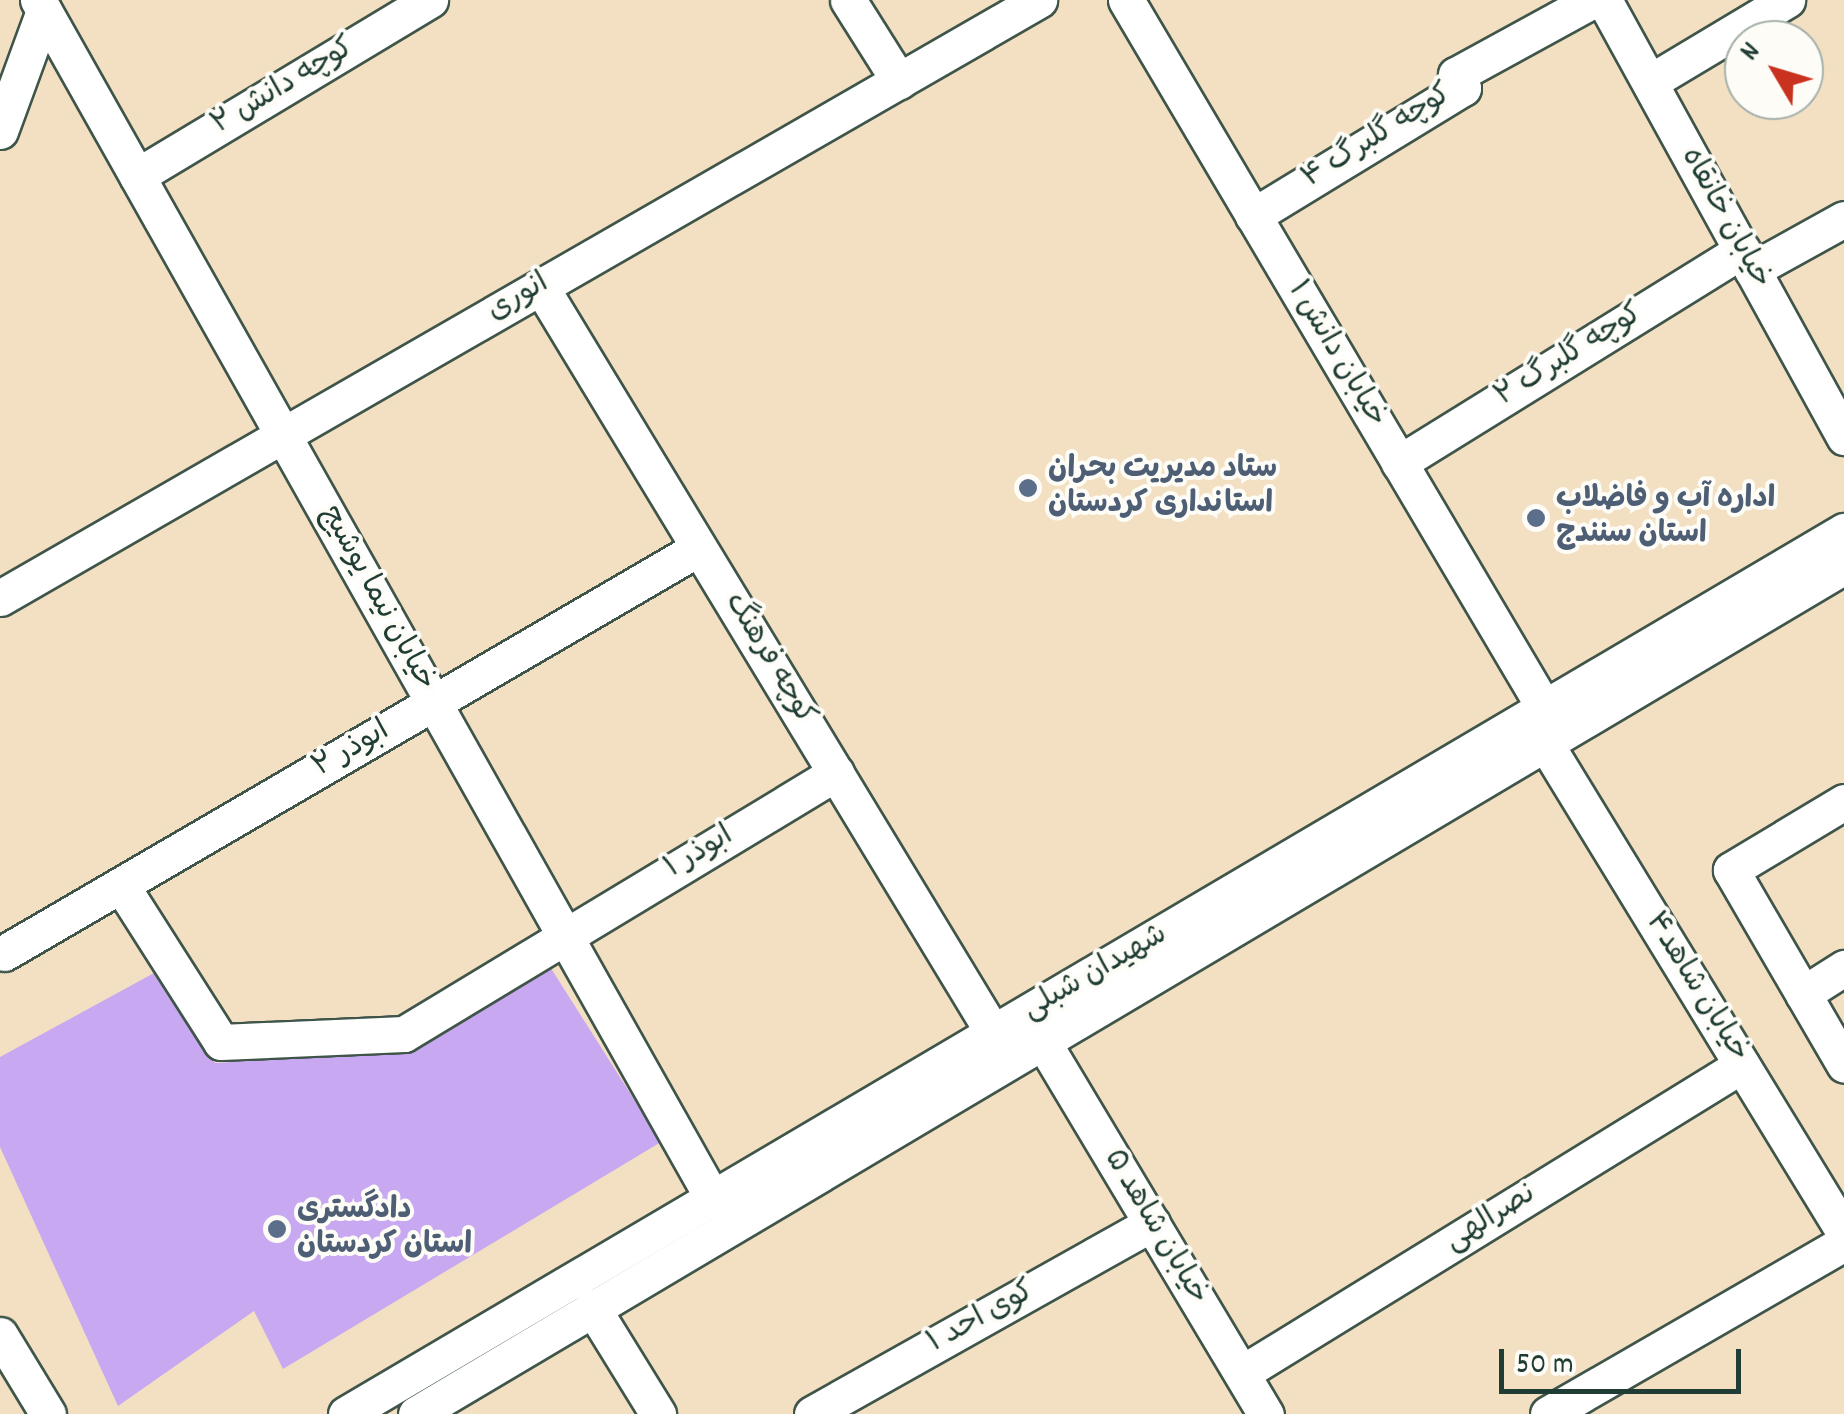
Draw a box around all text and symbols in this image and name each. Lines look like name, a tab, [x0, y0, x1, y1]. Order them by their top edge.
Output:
north arrow	[1724, 20, 1824, 120]
street label: کوچه دانش ۲	[206, 31, 362, 145]
text: N	[1732, 35, 1772, 71]
street label: کوچه گلبرگ ۴	[1296, 78, 1460, 198]
street label: خیابان خانقاه	[1671, 142, 1777, 296]
street label: انوری	[482, 267, 556, 331]
street label: خیابان دانش ۱	[1277, 275, 1393, 435]
street label: کوچه گلبرگ ۲	[1489, 297, 1651, 417]
place label: ستاد مدیریت بحران استانداری کردستان	[1048, 453, 1277, 524]
marker: ستاد مدیریت بحران استانداری کردستان	[1017, 477, 1039, 499]
place label: اداره آب و فاضلاب استان سنندج	[1556, 483, 1775, 554]
street label: خیابان نیما یوشیج	[310, 500, 442, 698]
marker: اداره آب و فاضلاب استان سنندج	[1525, 507, 1547, 529]
street label: کوچه فرهنگ	[715, 587, 821, 733]
street label: ابوذر ۲	[307, 715, 397, 787]
street label: ابوذر ۱	[659, 820, 741, 888]
street label: خیابان شاهد۴	[1635, 907, 1755, 1069]
street label: شهیدان شبلی	[1017, 918, 1175, 1030]
street label: خیابان شاهد ۵	[1094, 1144, 1214, 1312]
street label: نصرالهی	[1439, 1177, 1545, 1261]
place label: دادگستری استان کردستان	[297, 1194, 472, 1264]
marker: دادگستری استان کردستان	[266, 1218, 288, 1240]
street label: کوی احد ۱	[922, 1275, 1042, 1363]
scale bar	[1504, 1329, 1746, 1391]
text: 50 m	[1516, 1345, 1574, 1388]

